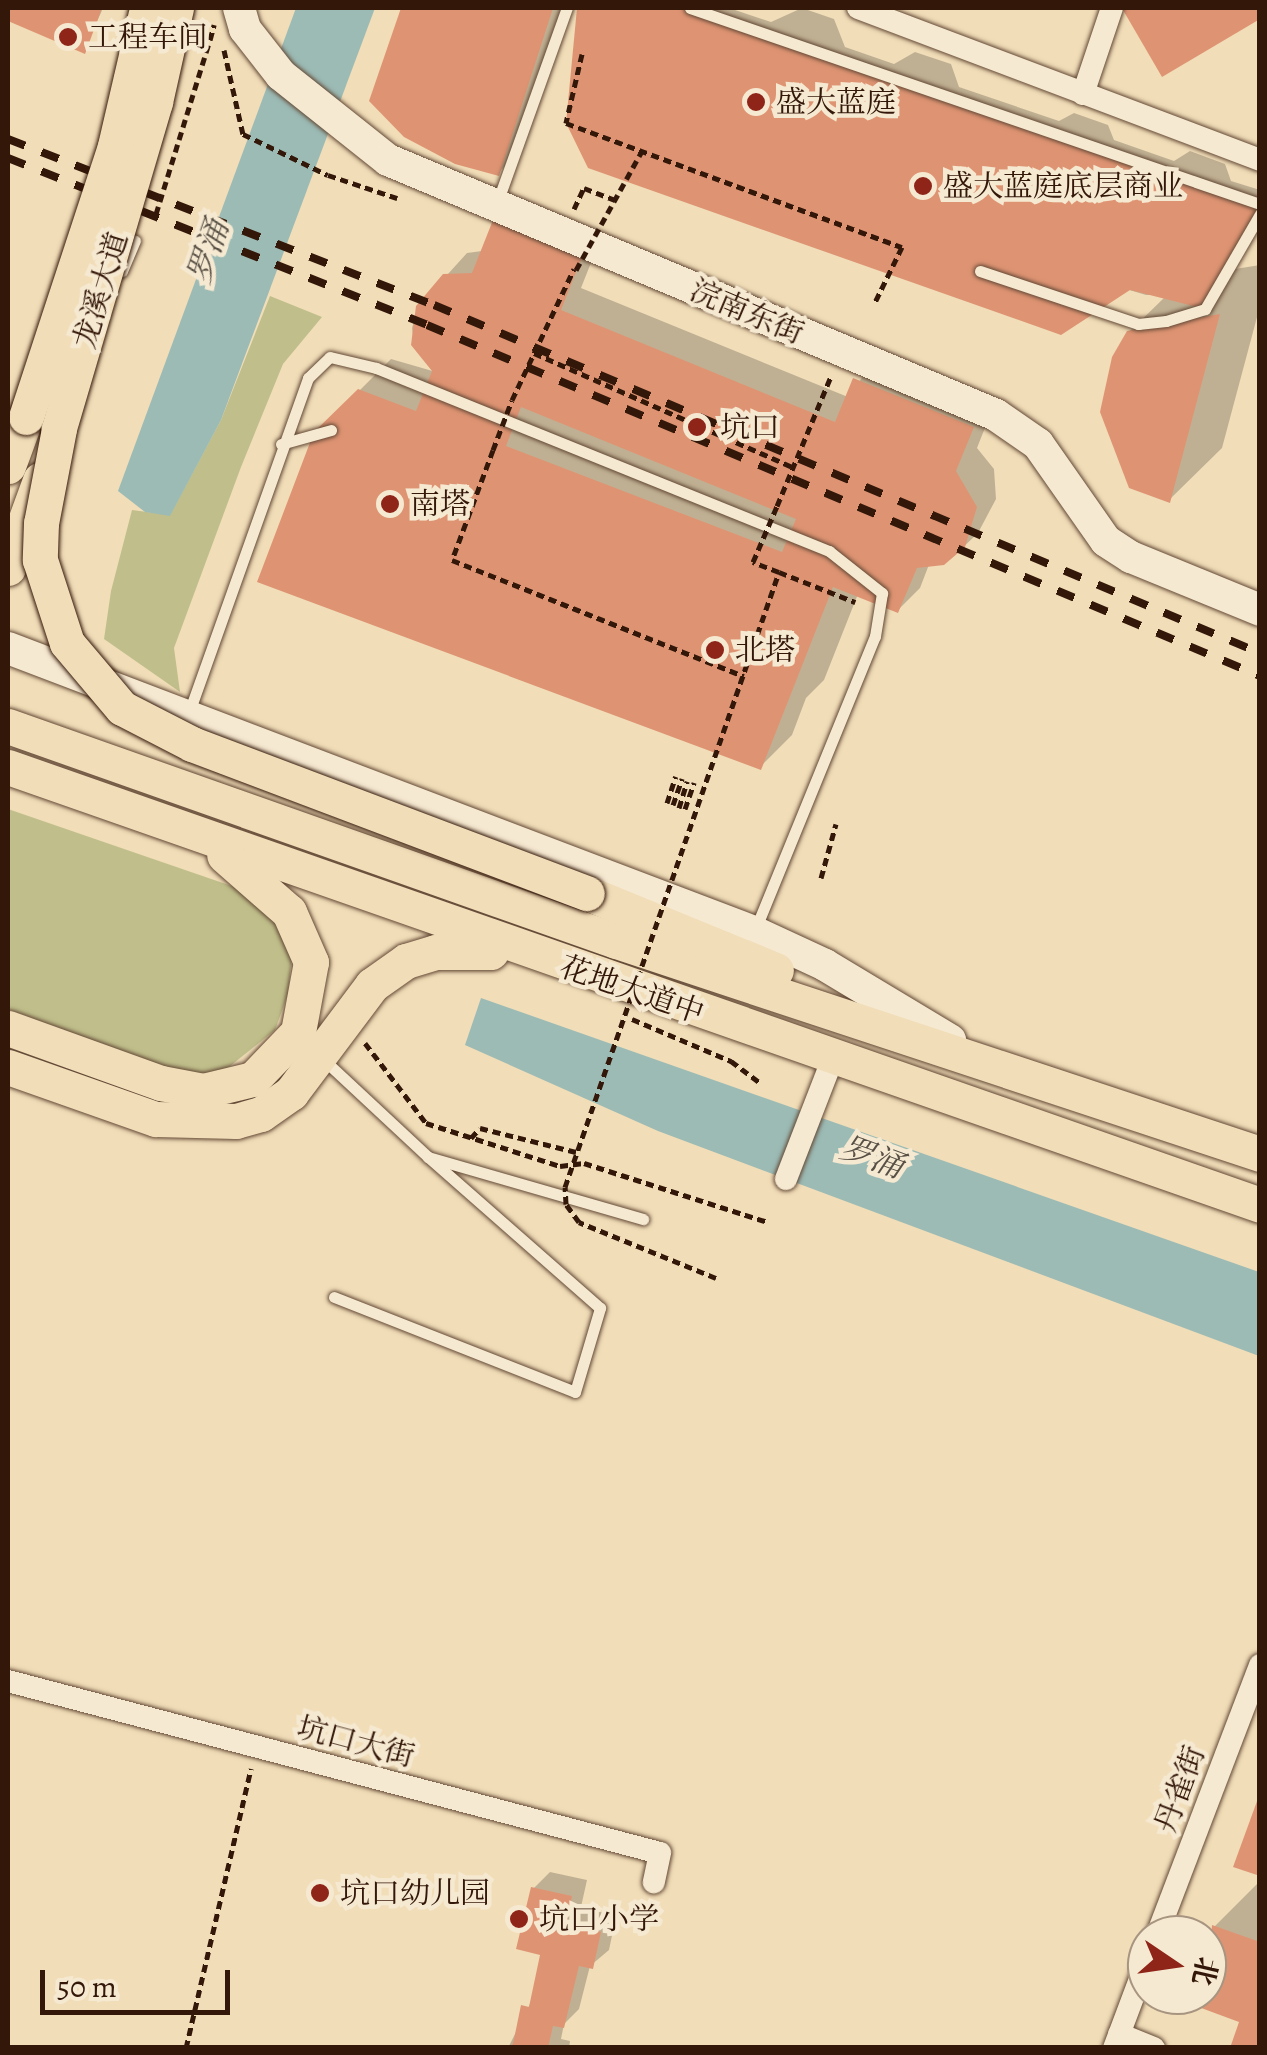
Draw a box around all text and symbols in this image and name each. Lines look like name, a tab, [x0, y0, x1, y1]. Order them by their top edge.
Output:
place label: 工程车间	[88, 19, 208, 55]
marker: 工程车间	[57, 26, 79, 48]
place label: 盛大蓝庭	[776, 84, 896, 120]
marker: 盛大蓝庭	[745, 91, 767, 113]
place label: 盛大蓝庭底层商业	[943, 168, 1183, 204]
marker: 盛大蓝庭底层商业	[912, 175, 934, 197]
water label: 罗涌	[179, 215, 237, 289]
street label: 龙溪大道	[66, 227, 136, 353]
street label: 浣南东街	[685, 272, 809, 352]
place label: 坑口	[720, 409, 780, 445]
marker: 坑口	[684, 414, 710, 440]
place label: 南塔	[410, 486, 470, 522]
marker: 南塔	[379, 493, 401, 515]
place label: 北塔	[735, 632, 795, 668]
marker: 北塔	[704, 639, 726, 661]
street label: 花地大道中	[555, 949, 709, 1031]
water label: 罗涌	[835, 1128, 909, 1186]
street label: 坑口大街	[293, 1709, 419, 1775]
street label: 丹雀街	[1147, 1741, 1213, 1837]
place label: 坑口幼儿园	[340, 1875, 490, 1911]
marker: 坑口幼儿园	[309, 1882, 331, 1904]
place label: 坑口小学	[539, 1901, 659, 1937]
marker: 坑口小学	[508, 1908, 530, 1930]
north arrow	[1127, 1915, 1227, 2015]
scale bar	[45, 1950, 235, 2012]
text: 北	[1183, 1953, 1226, 1989]
text: 50 m	[57, 1967, 117, 2007]

